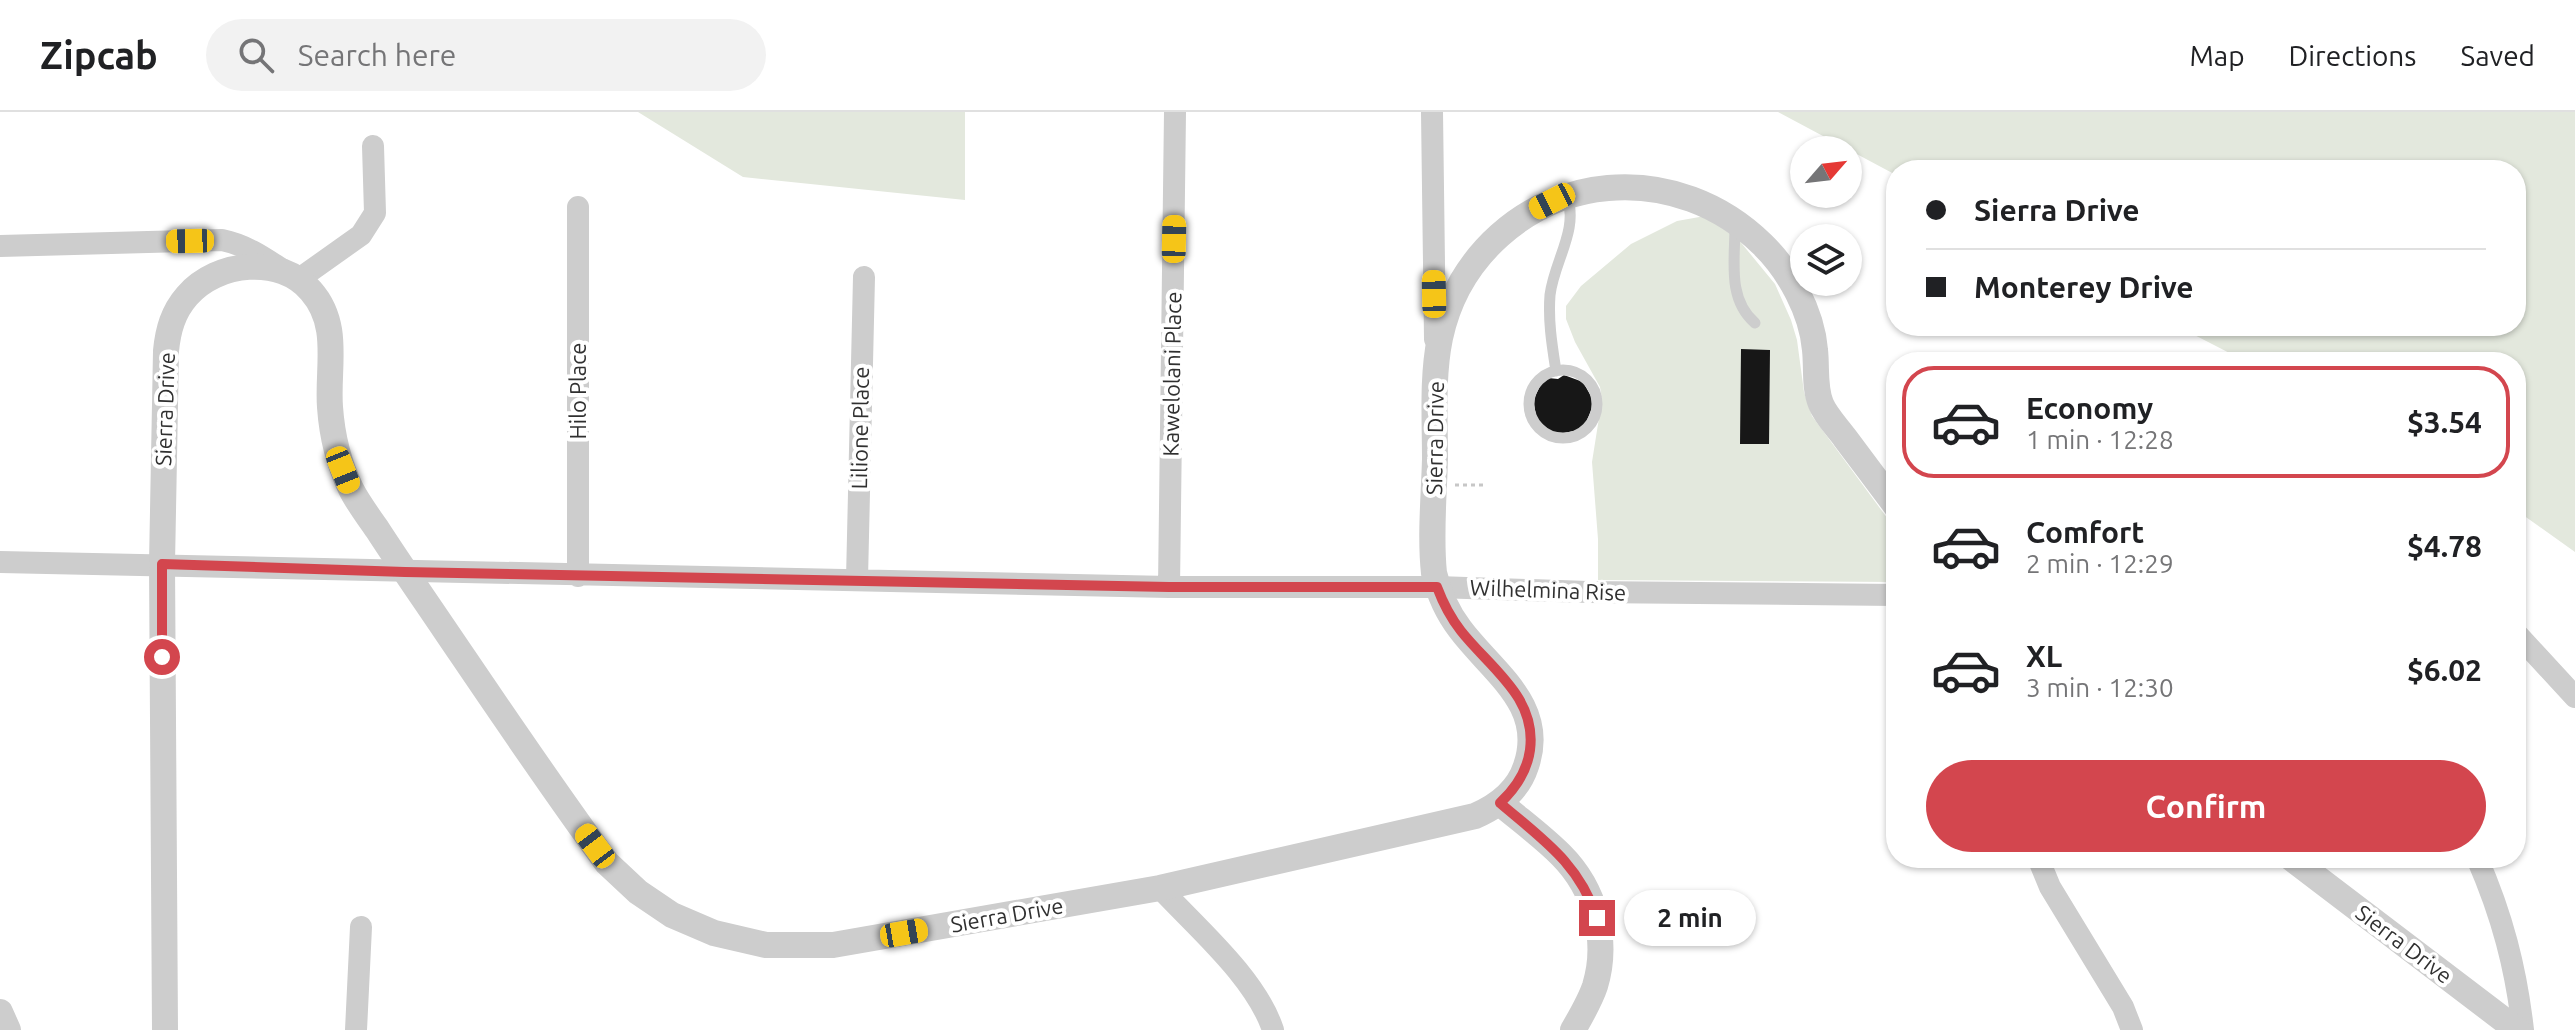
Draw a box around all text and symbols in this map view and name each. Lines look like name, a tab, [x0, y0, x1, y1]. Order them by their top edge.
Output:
search box	[206, 19, 766, 91]
icon: search	[234, 33, 278, 77]
text: Zipcab	[40, 34, 158, 76]
text: Search here	[298, 38, 456, 72]
text: Map	[2189, 40, 2245, 71]
text: Directions	[2289, 40, 2416, 71]
text: Saved	[2460, 40, 2535, 71]
north arrow	[1790, 136, 1862, 208]
map controls	[1790, 136, 1862, 296]
car	[1525, 179, 1579, 223]
text: Sierra Drive	[1974, 193, 2140, 227]
car	[1162, 215, 1186, 263]
button: layers	[1790, 224, 1862, 296]
car	[166, 229, 214, 253]
car	[1422, 270, 1446, 318]
text: Monterey Drive	[1974, 270, 2194, 304]
street label: Kawelolani Place	[1158, 291, 1185, 457]
street label: Hilo Place	[565, 343, 590, 439]
street label: Sierra Drive	[150, 352, 179, 466]
street label: Lilione Place	[846, 366, 873, 490]
street label: Sierra Drive	[1421, 381, 1448, 495]
icon: car	[1930, 386, 2002, 458]
text: Economy	[2026, 391, 2153, 425]
text: $3.54	[2407, 405, 2482, 439]
text: 1 min · 12:28	[2026, 425, 2174, 454]
car	[323, 443, 363, 497]
icon: car	[1930, 510, 2002, 582]
text: Comfort	[2026, 515, 2144, 549]
text: $4.78	[2407, 529, 2482, 563]
text: 2 min · 12:29	[2026, 549, 2174, 578]
street label: Wilhelmina Rise	[1469, 574, 1627, 605]
icon: car	[1930, 634, 2002, 706]
route start	[144, 639, 180, 675]
text: XL	[2026, 639, 2062, 673]
text: $6.02	[2407, 653, 2482, 687]
text: 3 min · 12:30	[2026, 673, 2174, 702]
button: Confirm	[1926, 760, 2486, 852]
car	[571, 820, 619, 872]
callout: 2 min	[1625, 890, 1757, 946]
street label: Sierra Drive	[949, 892, 1065, 937]
street label: Sierra Drive	[2351, 899, 2457, 988]
route end	[1579, 900, 1615, 936]
text: 2 min	[1657, 903, 1723, 932]
car	[878, 917, 930, 949]

